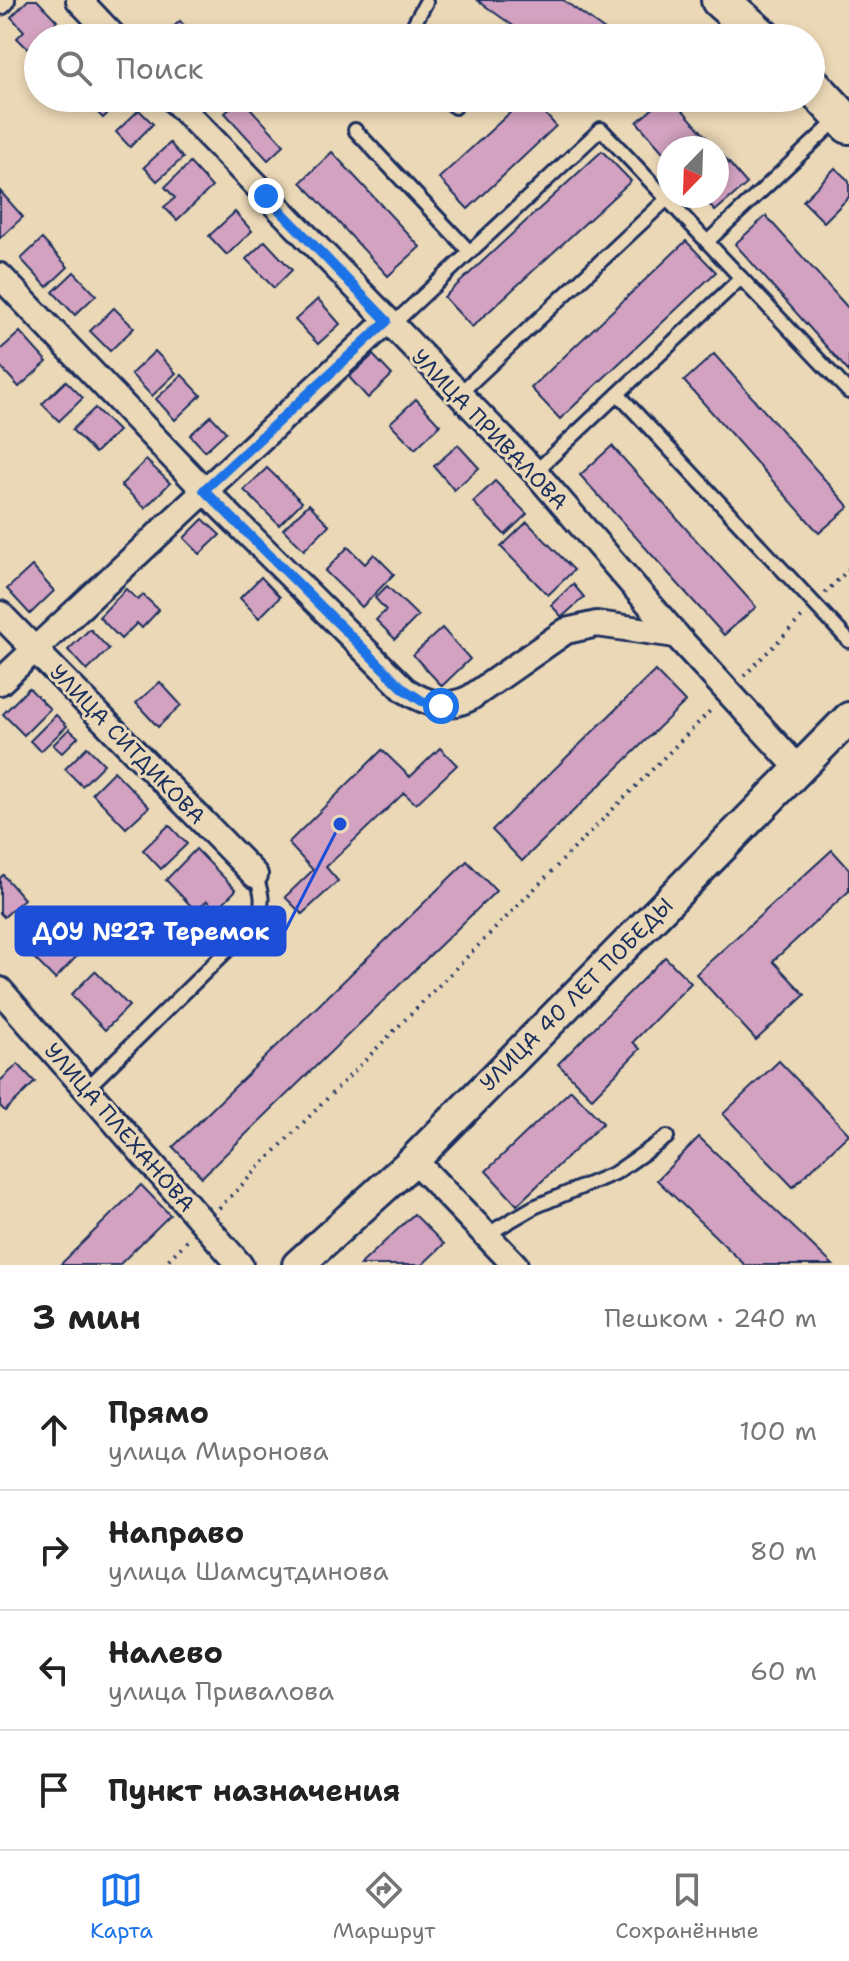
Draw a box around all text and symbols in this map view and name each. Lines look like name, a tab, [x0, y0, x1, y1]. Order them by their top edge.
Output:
search box	[24, 24, 825, 112]
icon: search	[52, 46, 96, 90]
text: Поиск	[116, 48, 204, 89]
north arrow	[657, 136, 729, 208]
route end	[248, 178, 284, 214]
street label: УЛИЦА ПРИВАЛОВА	[405, 343, 574, 516]
street label: УЛИЦА СИТДИКОВА	[44, 658, 212, 831]
route start	[423, 688, 459, 724]
street label: УЛИЦА 40 ЛЕТ ПОБЕДЫ	[473, 891, 679, 1097]
callout: ДОУ №27 Теремок	[16, 907, 285, 955]
text: ДОУ №27 Теремок	[32, 916, 270, 948]
street label: УЛИЦА ПЛЕХАНОВА	[38, 1037, 201, 1218]
text: 3 мин	[32, 1294, 141, 1340]
text: Пешком · 240 m	[604, 1300, 817, 1335]
text: Прямо	[108, 1392, 209, 1433]
icon: ahead	[32, 1408, 76, 1452]
text: 100 m	[739, 1413, 817, 1448]
text: улица Миронова	[108, 1433, 329, 1468]
text: Направо	[108, 1512, 244, 1553]
icon: right	[32, 1528, 76, 1572]
text: 80 m	[750, 1533, 817, 1568]
text: улица Шамсутдинова	[108, 1553, 389, 1588]
text: Налево	[108, 1632, 223, 1673]
icon: left	[32, 1648, 76, 1692]
text: 60 m	[750, 1653, 817, 1688]
text: улица Привалова	[108, 1673, 334, 1708]
icon: arrive	[32, 1768, 76, 1812]
text: Пункт назначения	[108, 1770, 400, 1811]
tab: Карта	[90, 1868, 153, 1945]
tab: Маршрут	[333, 1868, 435, 1945]
tab: Сохранённые	[615, 1868, 759, 1945]

